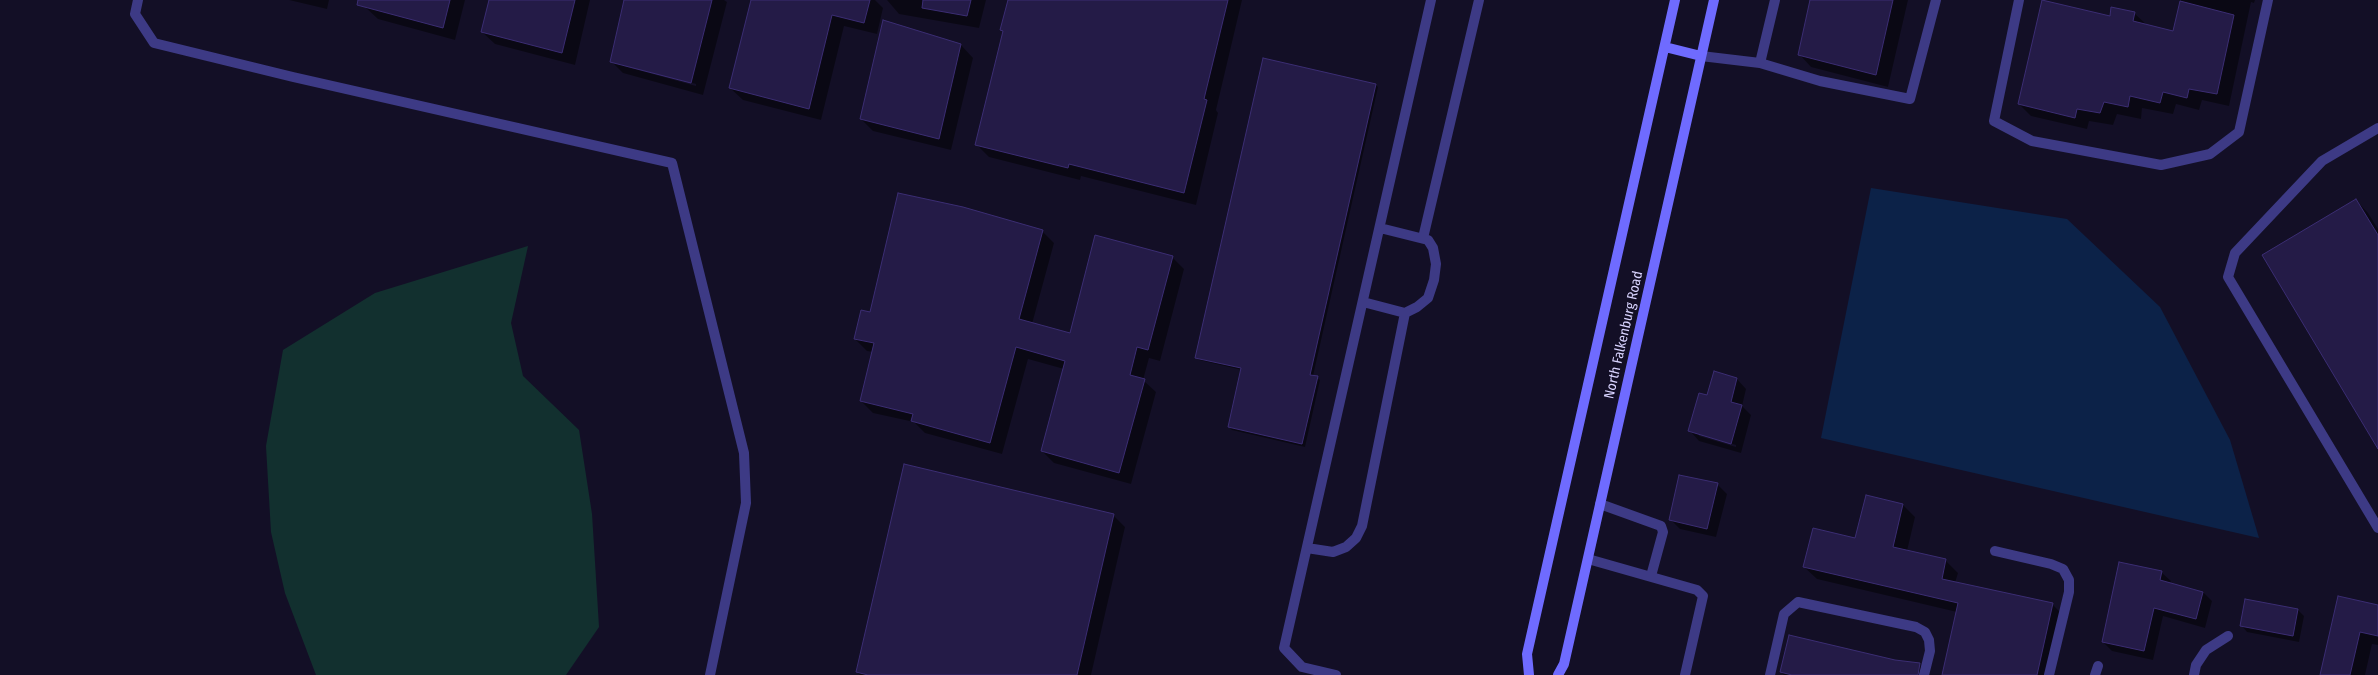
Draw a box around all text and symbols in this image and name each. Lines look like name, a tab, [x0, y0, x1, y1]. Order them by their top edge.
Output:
street label: North Falkenburg Road	[1601, 269, 1647, 401]

